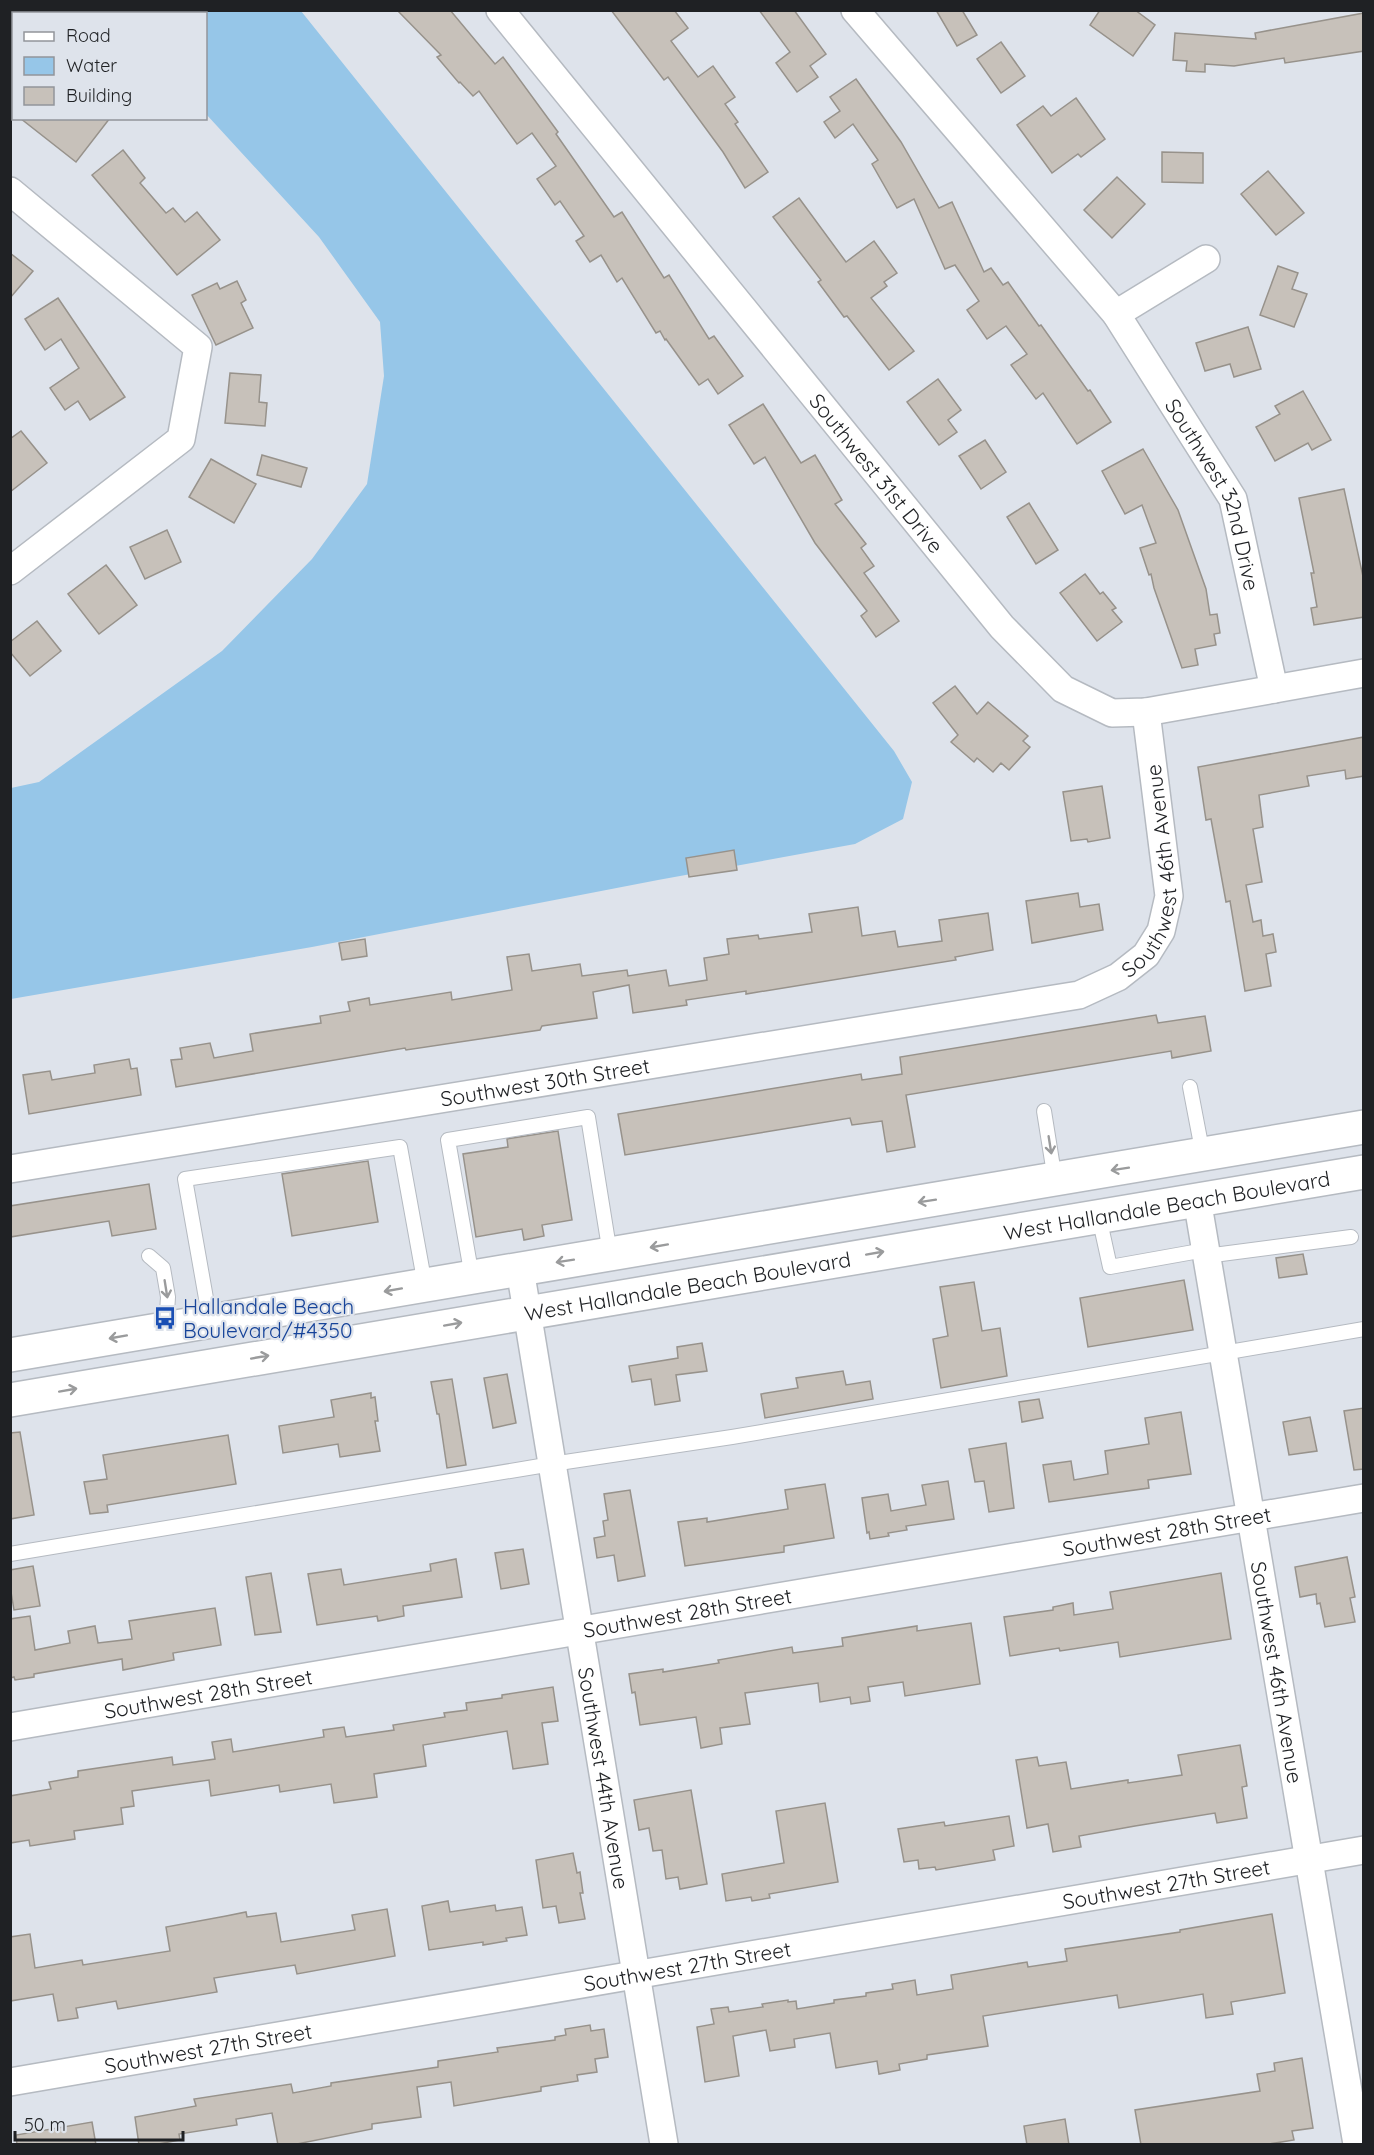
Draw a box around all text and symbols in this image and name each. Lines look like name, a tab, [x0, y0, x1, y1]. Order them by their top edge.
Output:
legend	[12, 12, 207, 120]
text: Road	[66, 24, 111, 47]
text: Water	[66, 54, 117, 77]
text: Building	[66, 84, 132, 107]
street label: Southwest 31st Drive	[804, 388, 949, 558]
street label: Southwest 32nd Drive	[1160, 394, 1265, 593]
street label: Southwest 46th Avenue	[1116, 763, 1182, 983]
street label: Southwest 30th Street	[438, 1052, 652, 1112]
one-way arrow	[1044, 1135, 1055, 1155]
one-way arrow	[1110, 1164, 1130, 1175]
street label: West Hallandale Beach Boulevard	[1002, 1165, 1332, 1245]
one-way arrow	[918, 1196, 938, 1207]
one-way arrow	[650, 1240, 670, 1251]
street label: West Hallandale Beach Boulevard	[522, 1246, 853, 1326]
one-way arrow	[865, 1247, 885, 1258]
one-way arrow	[556, 1256, 576, 1267]
one-way arrow	[161, 1279, 172, 1298]
one-way arrow	[384, 1285, 404, 1296]
place label: Hallandale Beach Boulevard/#4350	[183, 1293, 354, 1343]
bus stop icon: Hallandale Beach Boulevard/#4350	[152, 1305, 178, 1331]
one-way arrow	[442, 1319, 462, 1330]
one-way arrow	[109, 1331, 129, 1342]
one-way arrow	[250, 1351, 270, 1362]
one-way arrow	[58, 1384, 78, 1395]
street label: Southwest 28th Street	[1060, 1501, 1273, 1562]
street label: Southwest 46th Avenue	[1246, 1559, 1309, 1785]
street label: Southwest 28th Street	[581, 1582, 794, 1643]
street label: Southwest 28th Street	[102, 1663, 314, 1724]
street label: Southwest 44th Avenue	[573, 1665, 635, 1891]
street label: Southwest 27th Street	[1060, 1853, 1272, 1914]
street label: Southwest 27th Street	[581, 1935, 793, 1997]
street label: Southwest 27th Street	[102, 2017, 314, 2079]
scale bar	[15, 2104, 183, 2142]
text: 50 m	[24, 2113, 66, 2136]

